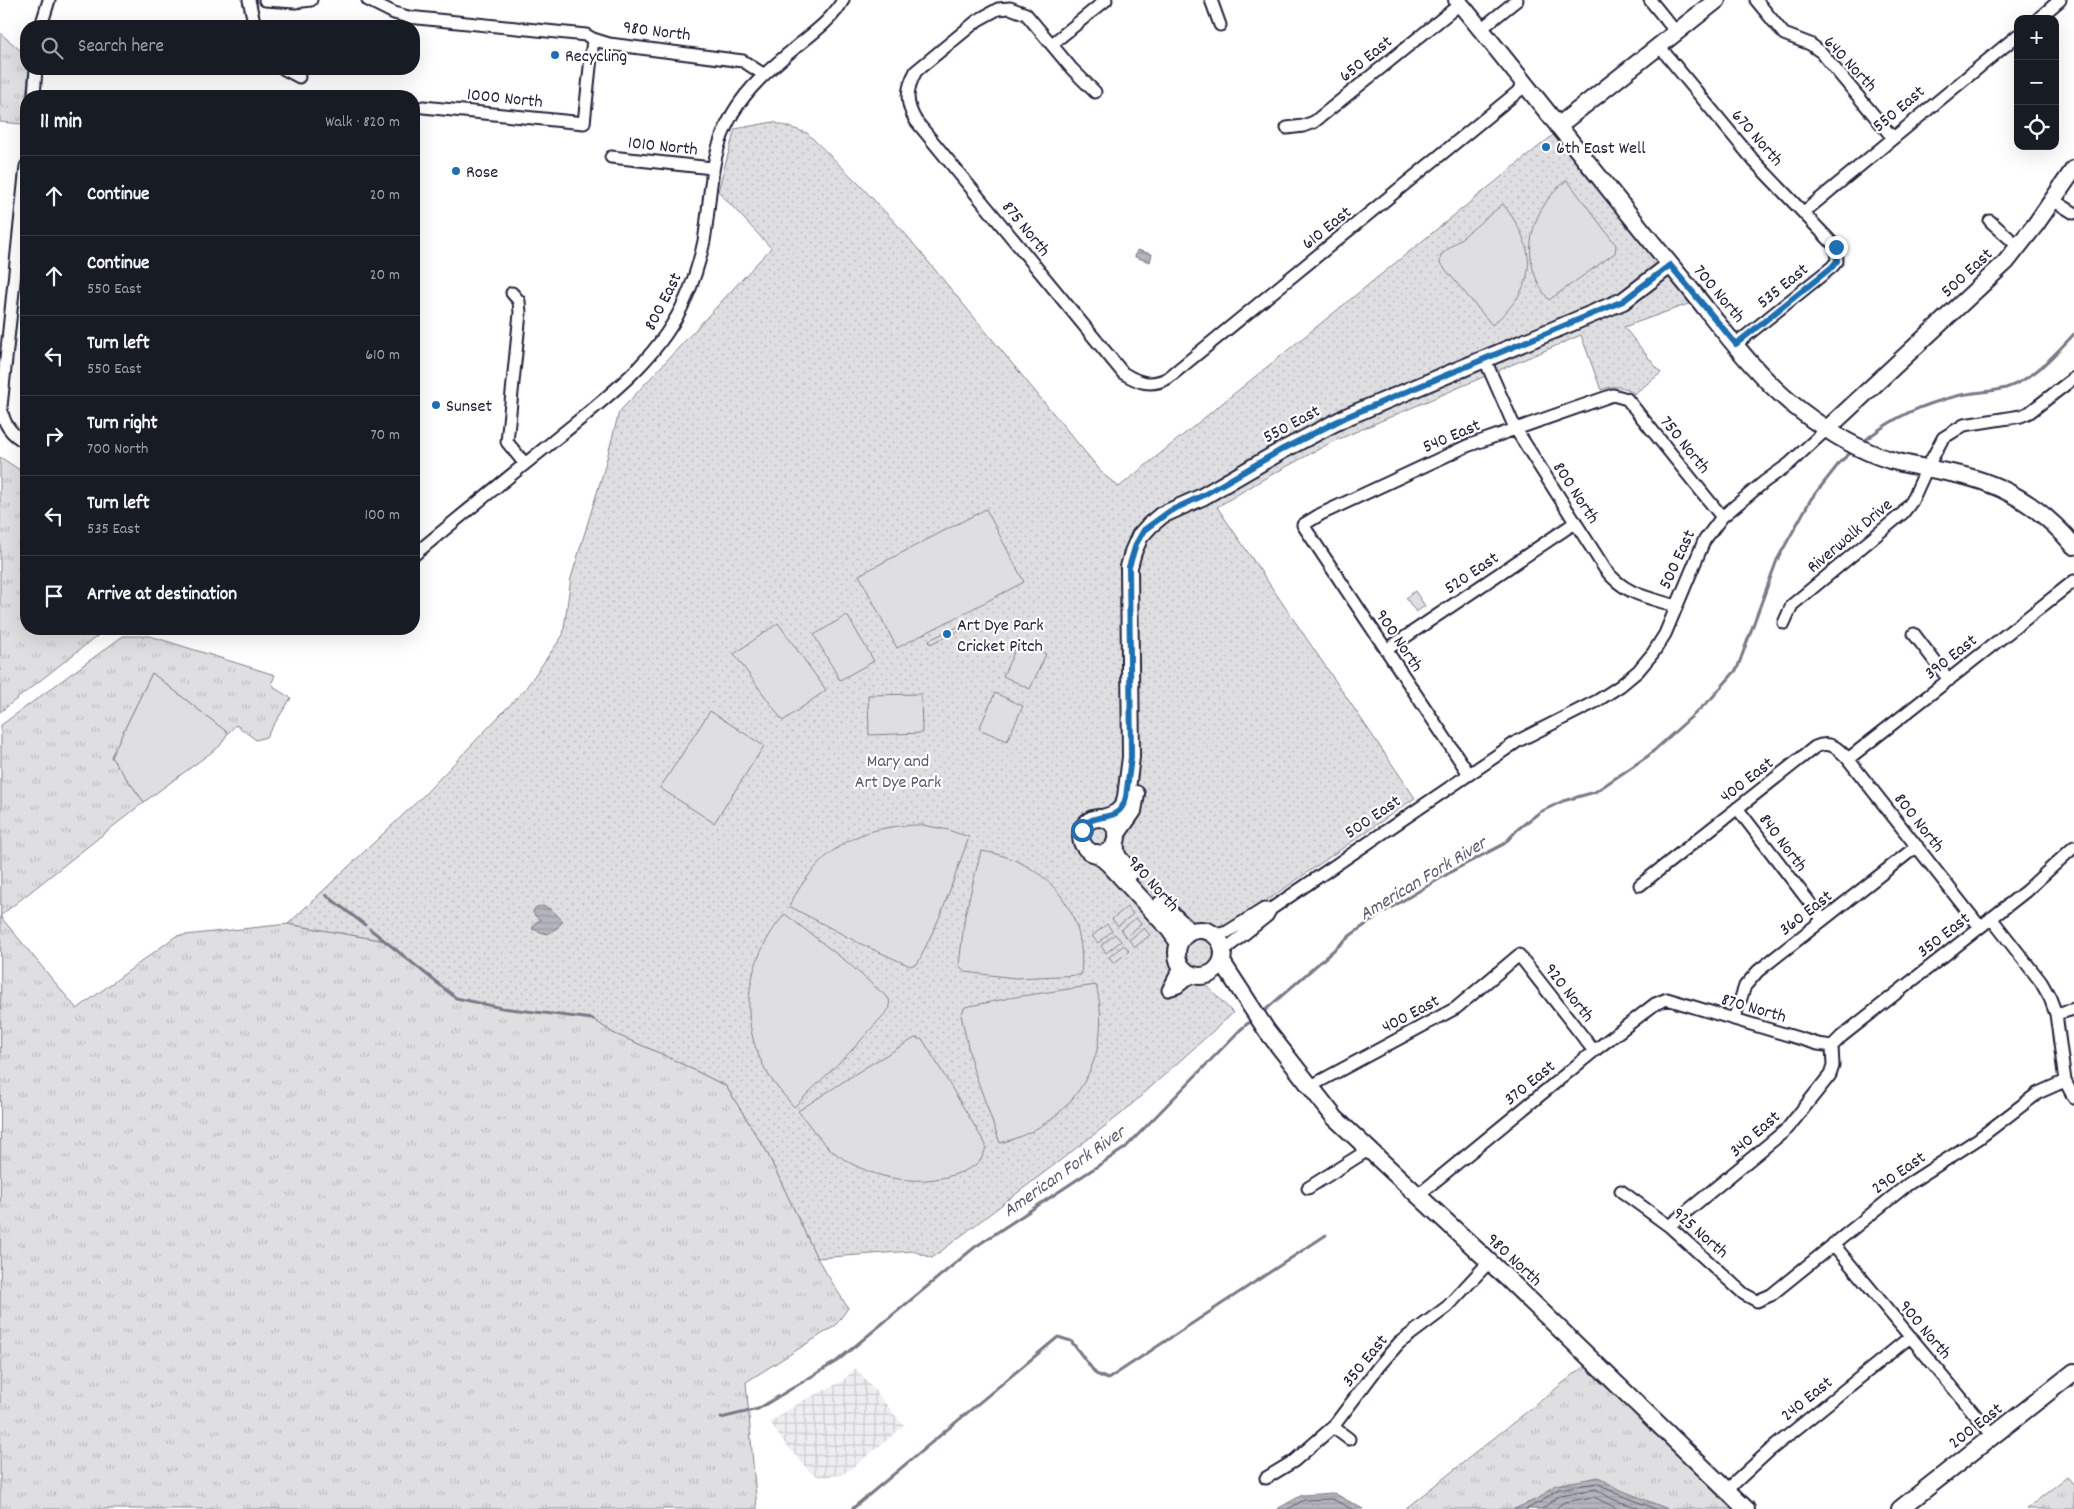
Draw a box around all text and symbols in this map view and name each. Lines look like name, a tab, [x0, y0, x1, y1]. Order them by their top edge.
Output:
map controls	[2014, 15, 2059, 150]
button: +	[2014, 15, 2059, 60]
street label: 980 North	[621, 16, 692, 49]
search box	[20, 20, 420, 75]
street label: 650 East	[1335, 31, 1399, 89]
street label: 640 North	[1817, 31, 1882, 98]
icon: search	[38, 34, 66, 62]
text: Search here	[78, 34, 164, 61]
place label: Recycling	[565, 45, 627, 70]
marker: Recycling	[549, 49, 561, 61]
button: −	[2014, 60, 2059, 105]
street label: 550 East	[1868, 80, 1931, 139]
street label: 1000 North	[466, 83, 544, 116]
street label: 670 North	[1724, 105, 1788, 173]
button: locate	[2014, 105, 2059, 150]
text: 11 min	[40, 108, 82, 138]
text: Walk · 820 m	[325, 111, 400, 134]
street label: 1010 North	[627, 131, 699, 164]
place label: 6th East Well	[1556, 137, 1646, 162]
marker: 6th East Well	[1540, 141, 1552, 153]
place label: Rose	[466, 161, 498, 186]
marker: Rose	[450, 165, 462, 177]
icon: ahead	[40, 182, 68, 210]
text: Continue	[87, 182, 149, 209]
text: 20 m	[370, 184, 400, 207]
street label: 875 North	[995, 196, 1055, 263]
street label: 610 East	[1297, 201, 1358, 257]
route end	[1825, 236, 1848, 259]
street label: 500 East	[1936, 243, 1999, 304]
text: Continue	[87, 251, 149, 278]
street label: 535 East	[1753, 258, 1815, 315]
street label: 700 North	[1686, 260, 1750, 329]
icon: ahead	[40, 262, 68, 290]
text: 20 m	[370, 264, 400, 287]
street label: 800 East	[639, 269, 690, 335]
text: 550 East	[87, 278, 142, 301]
text: Turn left	[87, 331, 150, 358]
icon: left	[40, 342, 68, 370]
text: 610 m	[365, 344, 400, 367]
text: 550 East	[87, 358, 142, 381]
place label: Sunset	[446, 395, 493, 420]
marker: Sunset	[430, 399, 442, 411]
street label: 550 East	[1259, 400, 1325, 451]
text: Turn right	[87, 411, 158, 438]
street label: 750 North	[1653, 411, 1715, 480]
street label: 540 East	[1419, 414, 1485, 461]
icon: right	[40, 422, 68, 450]
text: 70 m	[370, 424, 400, 447]
text: 700 North	[87, 438, 148, 461]
street label: 800 North	[1546, 457, 1604, 529]
text: Turn left	[87, 491, 150, 518]
street label: Riverwalk Drive	[1802, 494, 1899, 580]
icon: left	[40, 502, 68, 530]
text: 100 m	[364, 504, 400, 527]
text: 535 East	[87, 518, 140, 541]
street label: 500 East	[1654, 526, 1703, 594]
street label: 520 East	[1440, 546, 1505, 601]
icon: arrive	[40, 582, 68, 610]
text: Arrive at destination	[87, 582, 237, 609]
street label: 900 North	[1368, 605, 1428, 678]
place label: Art Dye Park Cricket Pitch	[957, 614, 1044, 660]
marker: Art Dye Park Cricket Pitch	[941, 628, 953, 640]
street label: 390 East	[1920, 629, 1984, 687]
park label: Mary and Art Dye Park	[855, 750, 941, 796]
street label: 400 East	[1715, 752, 1780, 810]
street label: 800 North	[1887, 788, 1949, 859]
street label: 500 East	[1340, 790, 1407, 846]
street label: 840 North	[1752, 809, 1812, 878]
route start	[1071, 819, 1094, 842]
water label: American Fork River	[1355, 830, 1494, 929]
street label: 980 North	[1120, 851, 1184, 918]
street label: 360 East	[1775, 885, 1839, 943]
street label: 350 East	[1913, 907, 1977, 965]
street label: 920 North	[1537, 959, 1599, 1028]
street label: 870 North	[1718, 988, 1789, 1031]
street label: 400 East	[1378, 989, 1445, 1041]
street label: 370 East	[1500, 1055, 1562, 1112]
street label: 340 East	[1725, 1105, 1787, 1164]
water label: American Fork River	[998, 1119, 1133, 1225]
street label: 290 East	[1867, 1146, 1932, 1202]
street label: 925 North	[1666, 1202, 1733, 1265]
street label: 980 North	[1480, 1229, 1547, 1293]
street label: 900 North	[1892, 1296, 1956, 1366]
street label: 350 East	[1337, 1330, 1395, 1393]
street label: 240 East	[1776, 1371, 1839, 1429]
street label: 200 East	[1944, 1398, 2009, 1456]

